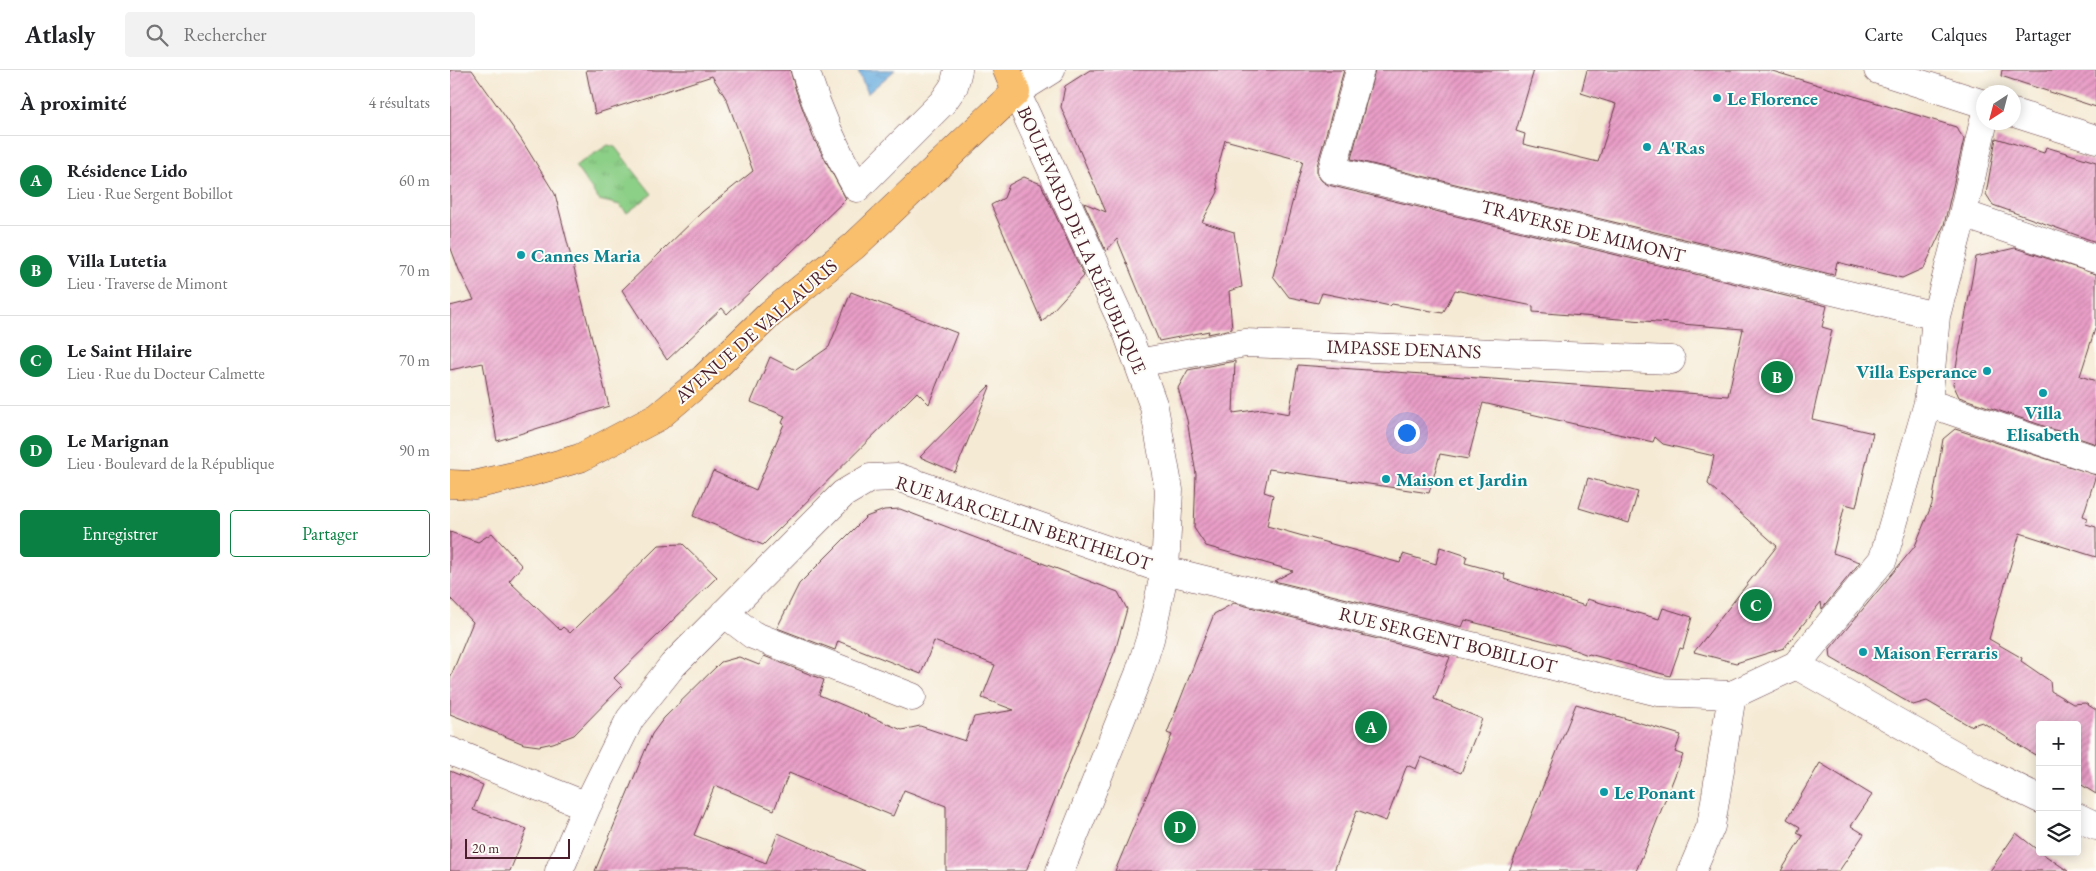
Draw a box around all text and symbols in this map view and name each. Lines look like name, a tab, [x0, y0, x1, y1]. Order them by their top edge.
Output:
search box	[125, 12, 475, 57]
text: Atlasly	[25, 19, 95, 50]
icon: search	[143, 21, 171, 49]
text: Rechercher	[183, 22, 267, 47]
text: Carte	[1864, 23, 1903, 46]
text: Calques	[1931, 23, 1987, 46]
text: Partager	[2015, 23, 2071, 46]
north arrow	[1976, 85, 2021, 130]
place label: Le Florence	[1727, 86, 1818, 111]
text: À proximité	[20, 89, 127, 116]
text: 4 résultats	[368, 92, 430, 113]
marker: Le Florence	[1711, 92, 1723, 104]
street label: BOULEVARD DE LA RÉPUBLIQUE	[1012, 102, 1153, 378]
place label: A'Ras	[1656, 135, 1705, 160]
marker: A'Ras	[1641, 141, 1653, 153]
text: Résidence Lido	[67, 158, 187, 183]
text: A	[30, 170, 42, 191]
text: 60 m	[399, 170, 430, 191]
text: Lieu · Rue Sergent Bobillot	[67, 183, 233, 204]
street label: TRAVERSE DE MIMONT	[1478, 194, 1688, 269]
place label: Cannes Maria	[531, 243, 641, 268]
text: Villa Lutetia	[67, 248, 167, 273]
marker: Cannes Maria	[515, 249, 527, 261]
street label: AVENUE DE VALLAURIS	[669, 253, 843, 409]
text: B	[31, 260, 41, 281]
text: 70 m	[399, 260, 430, 281]
text: Lieu · Traverse de Mimont	[67, 273, 228, 294]
street label: IMPASSE DENANS	[1326, 334, 1482, 364]
text: Le Saint Hilaire	[67, 338, 192, 363]
text: C	[30, 350, 42, 371]
text: 70 m	[399, 350, 430, 371]
pin: B	[1761, 358, 1793, 396]
place label: Villa Esperance	[1856, 359, 1977, 384]
text: Lieu · Rue du Docteur Calmette	[67, 363, 265, 384]
marker: Villa Esperance	[1981, 365, 1993, 377]
marker: Villa Elisabeth	[2037, 387, 2049, 399]
place label: Villa Elisabeth	[2006, 400, 2080, 447]
your location	[1394, 420, 1420, 446]
text: Le Marignan	[67, 428, 169, 453]
text: D	[30, 440, 42, 461]
text: 90 m	[399, 440, 430, 461]
text: Lieu · Boulevard de la République	[67, 453, 274, 474]
place label: Maison et Jardin	[1396, 467, 1528, 492]
street label: RUE MARCELLIN BERTHELOT	[893, 470, 1156, 576]
marker: Maison et Jardin	[1380, 473, 1392, 485]
button: Enregistrer	[20, 510, 220, 557]
button: Partager	[230, 510, 430, 557]
pin: C	[1740, 586, 1772, 624]
street label: RUE SERGENT BOBILLOT	[1336, 601, 1560, 679]
place label: Maison Ferraris	[1873, 640, 1998, 665]
marker: Maison Ferraris	[1857, 646, 1869, 658]
pin: A	[1355, 708, 1387, 746]
map controls	[2036, 721, 2081, 856]
button: +	[2036, 721, 2081, 766]
button: −	[2036, 766, 2081, 811]
place label: Le Ponant	[1614, 780, 1695, 805]
marker: Le Ponant	[1598, 786, 1610, 798]
pin: D	[1164, 808, 1196, 846]
button: layers	[2036, 811, 2081, 856]
scale bar	[465, 836, 570, 859]
text: 20 m	[472, 839, 499, 857]

